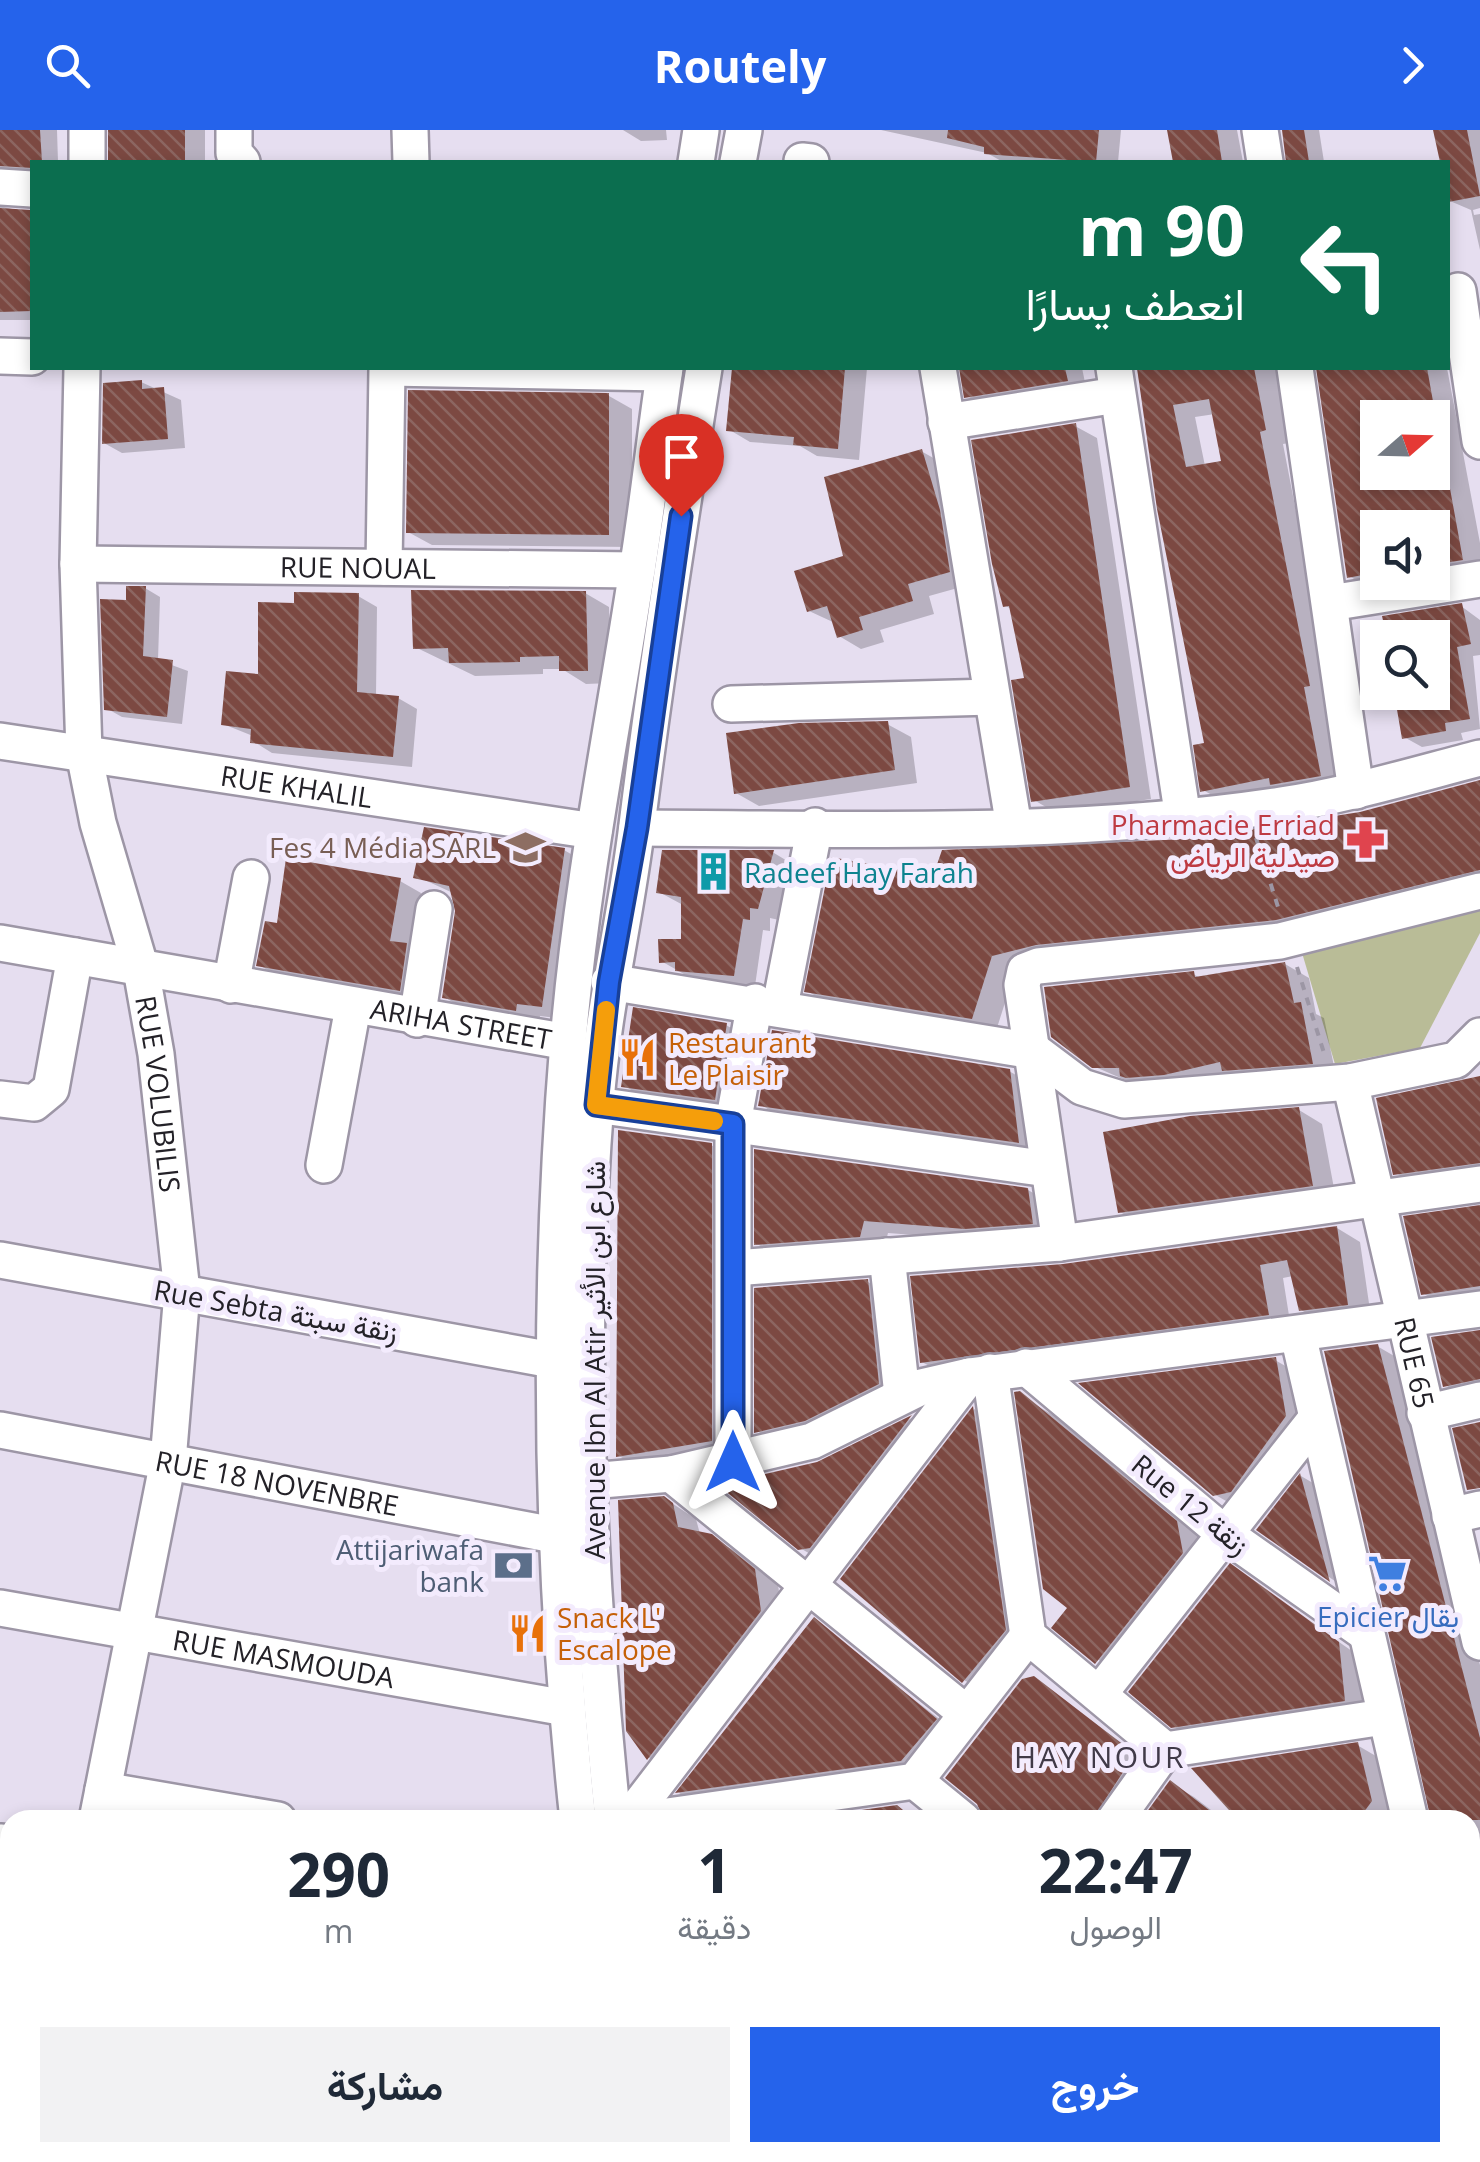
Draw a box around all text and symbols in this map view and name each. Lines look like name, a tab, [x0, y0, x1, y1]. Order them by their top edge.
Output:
text: Routely	[654, 35, 826, 96]
icon: search	[40, 38, 95, 93]
icon: forward	[1385, 38, 1440, 93]
text: 90 m	[1078, 181, 1245, 277]
icon: left	[1280, 200, 1410, 330]
text: انعطف يسارًا	[1026, 272, 1245, 333]
north arrow	[1360, 400, 1450, 490]
map controls	[1360, 400, 1450, 710]
pin	[639, 414, 724, 517]
icon: arrive	[654, 429, 709, 484]
button: sound	[1360, 510, 1450, 600]
street label: RUE NOUAL	[280, 547, 436, 587]
button: search	[1360, 620, 1450, 710]
street label: RUE KHALIL	[218, 756, 375, 816]
place label: Pharmacie Erriad صيدلية الرياض	[1111, 805, 1335, 875]
pharmacy icon: Pharmacie Erriad صيدلية الرياض	[1344, 819, 1386, 861]
school or university icon: Fes 4 Média SARL	[505, 826, 547, 868]
place label: Fes 4 Média SARL	[269, 828, 496, 866]
building icon: Radeef Hay Farah	[693, 851, 735, 893]
place label: Radeef Hay Farah	[744, 853, 974, 891]
street label: ARIHA STREET	[368, 989, 555, 1058]
street label: RUE VOLUBILIS	[127, 993, 190, 1194]
place label: Restaurant Le Plaisir	[668, 1023, 811, 1093]
restaurant icon: Restaurant Le Plaisir	[617, 1037, 659, 1079]
street label: Avenue Ibn Al Atir شارع ابن الأثير	[575, 1161, 614, 1559]
street label: Rue Sebta زنقة سبتة	[151, 1270, 401, 1350]
street label: RUE 65	[1386, 1313, 1444, 1412]
position arrow	[681, 1410, 785, 1514]
street label: RUE 18 NOVENBRE	[152, 1441, 402, 1524]
street label: Rue 12 زنقة	[1124, 1445, 1258, 1563]
place label: Attijariwafa bank	[336, 1530, 484, 1600]
bank icon: Attijariwafa bank	[493, 1544, 535, 1586]
supermarket icon: Epicier بقال	[1367, 1553, 1409, 1595]
place label: Epicier بقال	[1317, 1597, 1459, 1635]
place label: Snack L' Escalope	[557, 1598, 672, 1668]
restaurant icon: Snack L' Escalope	[506, 1612, 548, 1654]
street label: RUE MASMOUDA	[170, 1620, 398, 1696]
district label: HAY NOUR	[1014, 1736, 1186, 1777]
text: 1	[697, 1829, 731, 1911]
text: 22:47	[1039, 1829, 1193, 1911]
text: 290	[287, 1833, 390, 1915]
text: دقيقة	[677, 1905, 751, 1948]
text: الوصول	[1070, 1905, 1162, 1948]
text: m	[324, 1909, 353, 1952]
button: مشاركة	[40, 2027, 730, 2142]
button: خروج	[750, 2027, 1440, 2142]

